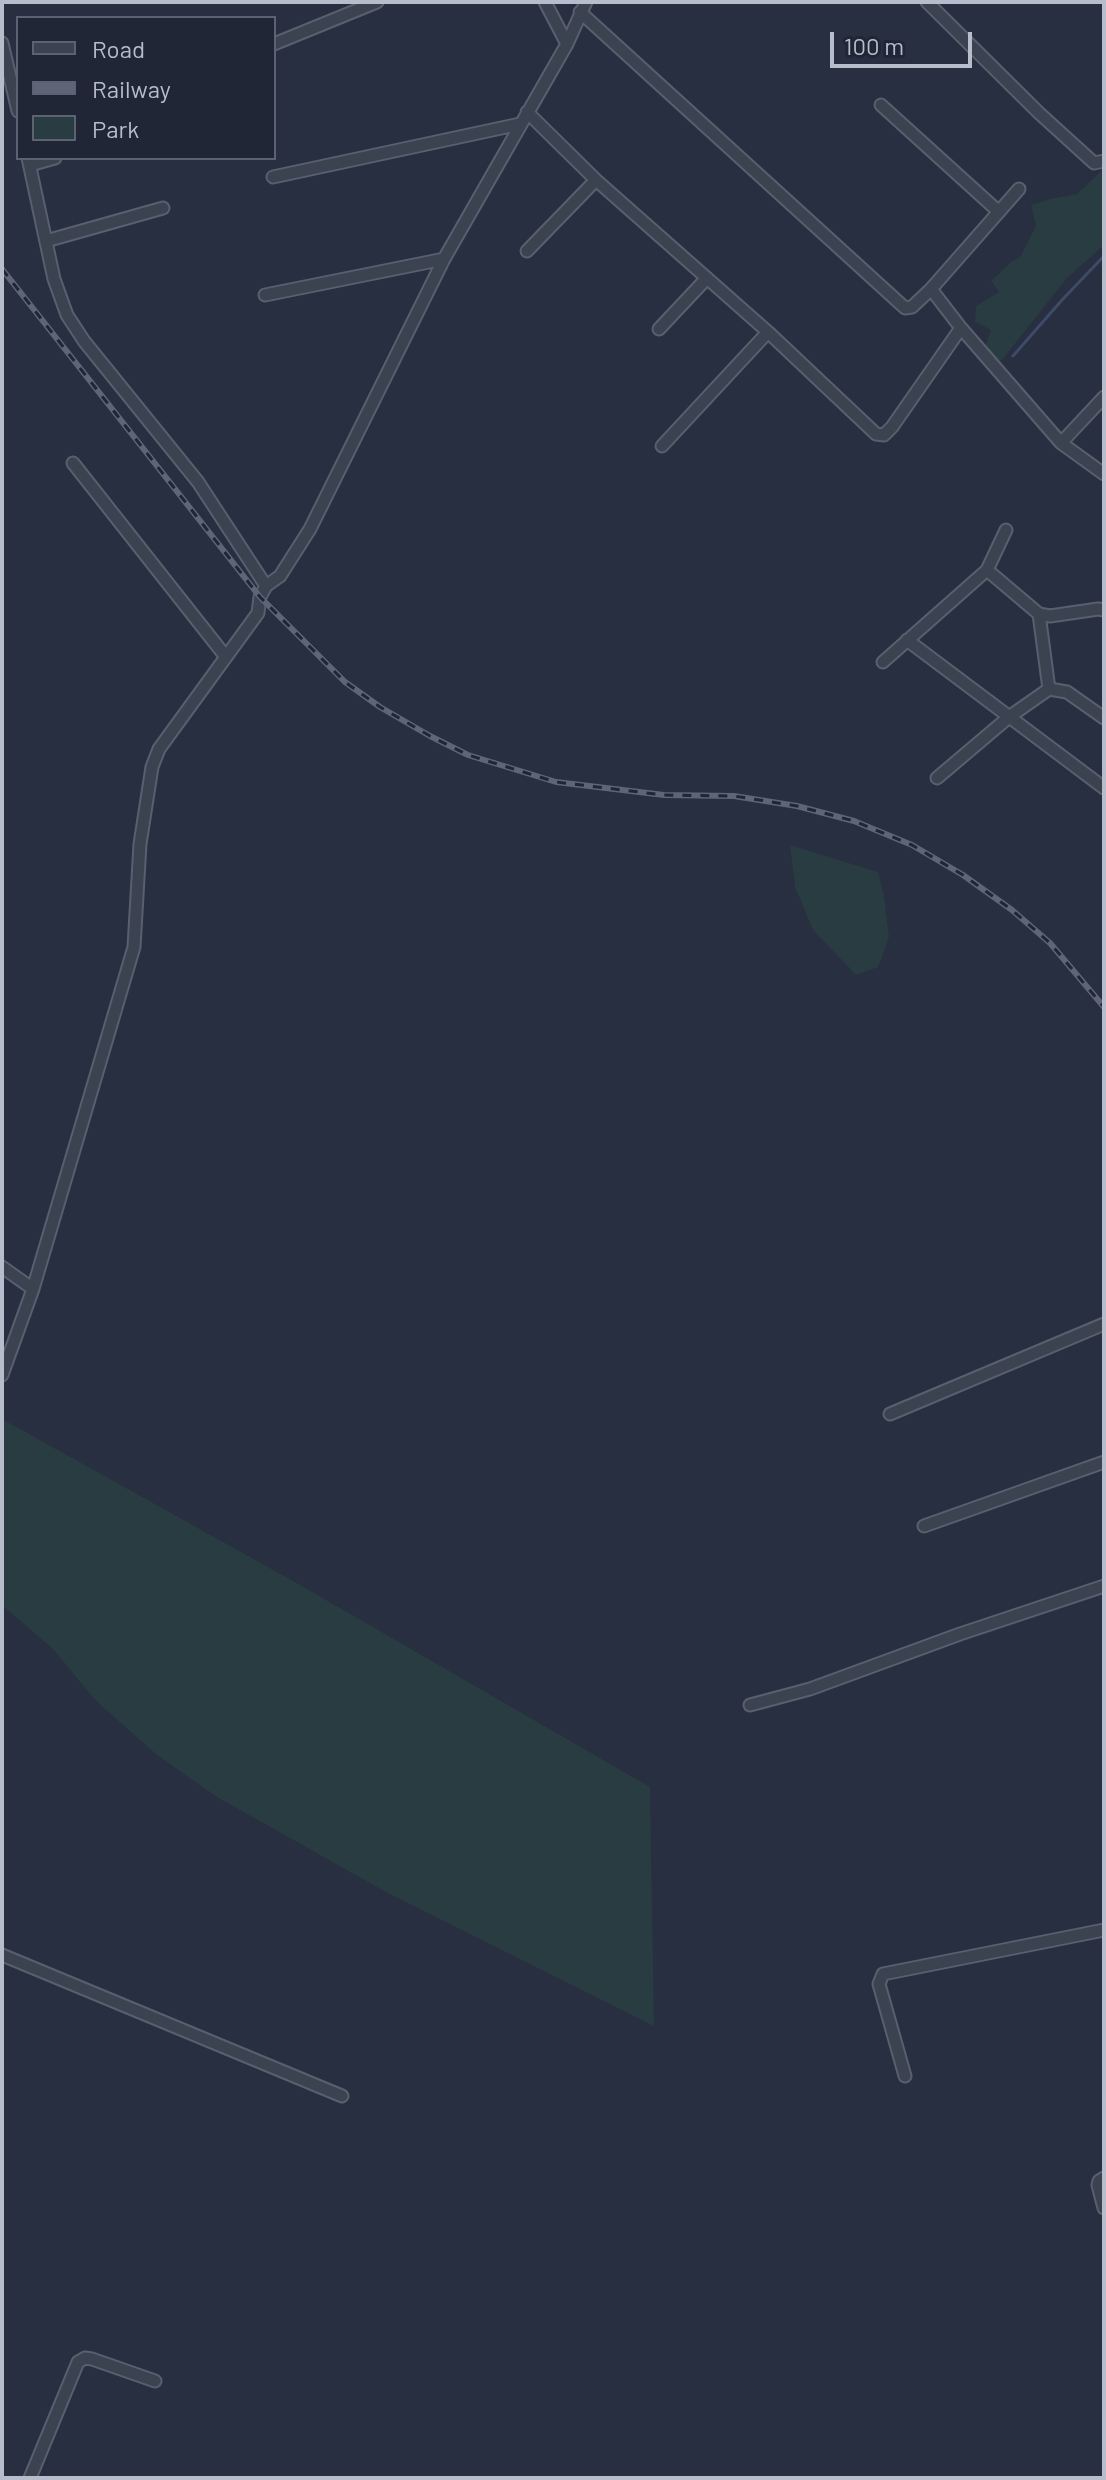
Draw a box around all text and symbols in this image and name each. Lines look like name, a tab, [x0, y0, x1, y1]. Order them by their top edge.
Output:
legend	[16, 16, 276, 160]
scale bar	[834, 16, 976, 66]
text: 100 m	[844, 31, 904, 60]
text: Road	[92, 34, 145, 63]
text: Railway	[92, 74, 171, 103]
text: Park	[92, 114, 139, 143]

